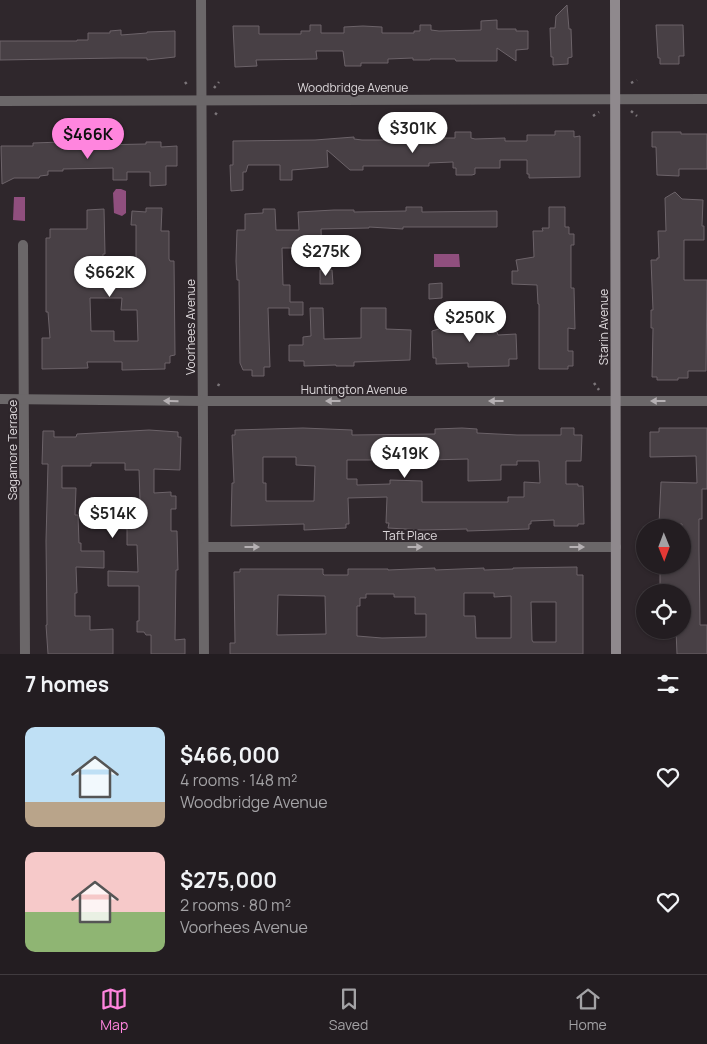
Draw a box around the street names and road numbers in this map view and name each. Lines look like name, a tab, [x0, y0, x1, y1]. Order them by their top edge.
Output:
street label: Woodbridge Avenue	[298, 79, 408, 96]
street label: Voorhees Avenue	[182, 279, 199, 375]
street label: Starin Avenue	[595, 289, 612, 365]
street label: Huntington Avenue	[301, 381, 407, 398]
street label: Sagamore Terrace	[4, 400, 21, 500]
street label: Taft Place	[383, 527, 437, 544]

